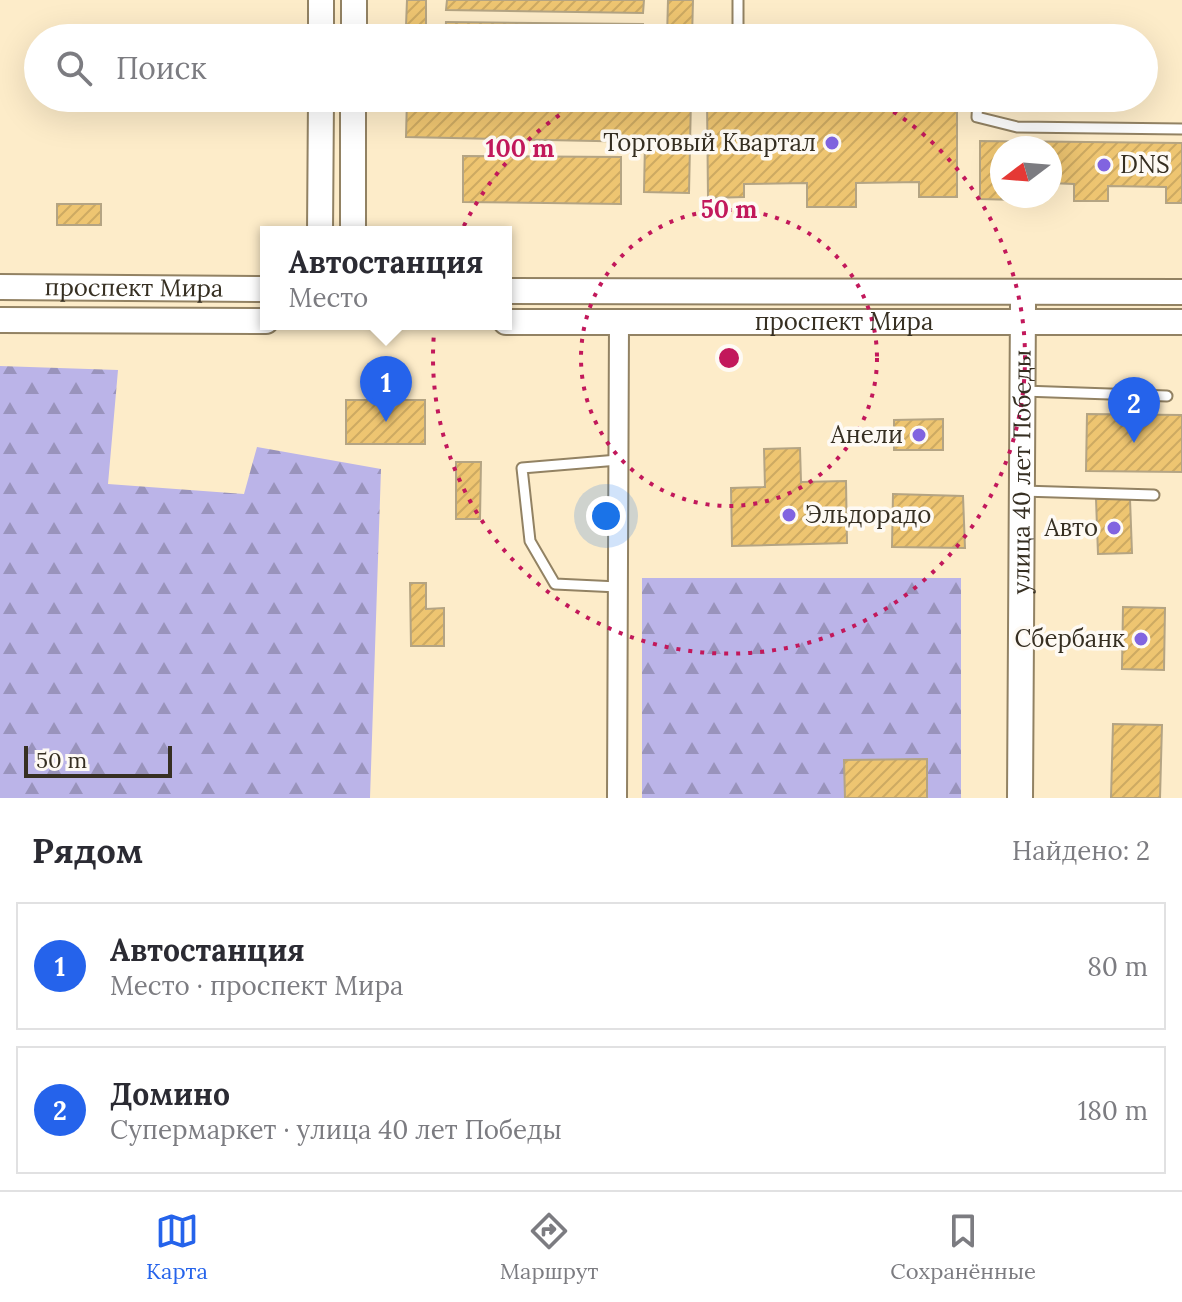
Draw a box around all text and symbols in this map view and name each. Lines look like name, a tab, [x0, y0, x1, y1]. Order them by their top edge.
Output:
search box	[24, 24, 1158, 112]
icon: search	[52, 46, 96, 90]
text: Поиск	[116, 49, 207, 87]
place label: Торговый Квартал	[603, 127, 816, 158]
text: 100 m	[486, 133, 554, 164]
marker: Торговый Квартал	[823, 134, 841, 152]
north arrow	[990, 136, 1062, 208]
place label: DNS	[1120, 149, 1170, 180]
marker: DNS	[1095, 156, 1113, 174]
text: 50 m	[701, 194, 757, 225]
popup	[260, 226, 512, 330]
text: Автостанция	[289, 243, 483, 281]
street label: проспект Мира	[45, 271, 223, 304]
text: Место	[289, 281, 368, 314]
street label: проспект Мира	[755, 306, 933, 337]
centre of rings	[715, 344, 743, 372]
street label: улица 40 лет Победы	[1005, 349, 1038, 595]
pin: 1	[360, 356, 412, 422]
pin: 2	[1108, 377, 1160, 443]
place label: Анели	[830, 419, 903, 450]
marker: Анели	[910, 426, 928, 444]
your location	[586, 496, 626, 536]
place label: Эльдорадо	[805, 499, 931, 530]
marker: Эльдорадо	[780, 506, 798, 524]
place label: Авто	[1044, 512, 1098, 543]
marker: Авто	[1105, 519, 1123, 537]
place label: Сбербанк	[1015, 623, 1125, 654]
marker: Сбербанк	[1132, 630, 1150, 648]
scale bar	[24, 742, 172, 778]
text: 50 m	[36, 746, 87, 774]
text: Рядом	[32, 829, 143, 872]
text: Найдено: 2	[1012, 834, 1150, 867]
text: Автостанция	[110, 931, 305, 969]
text: 1	[55, 950, 65, 983]
text: 80 m	[1087, 950, 1148, 983]
text: Место · проспект Мира	[110, 969, 403, 1002]
text: Домино	[110, 1075, 230, 1113]
text: 2	[53, 1094, 67, 1127]
text: 180 m	[1078, 1094, 1148, 1127]
text: Супермаркет · улица 40 лет Победы	[110, 1113, 562, 1146]
tab: Карта	[146, 1209, 208, 1285]
tab: Маршрут	[500, 1209, 598, 1285]
tab: Сохранённые	[890, 1209, 1036, 1285]

